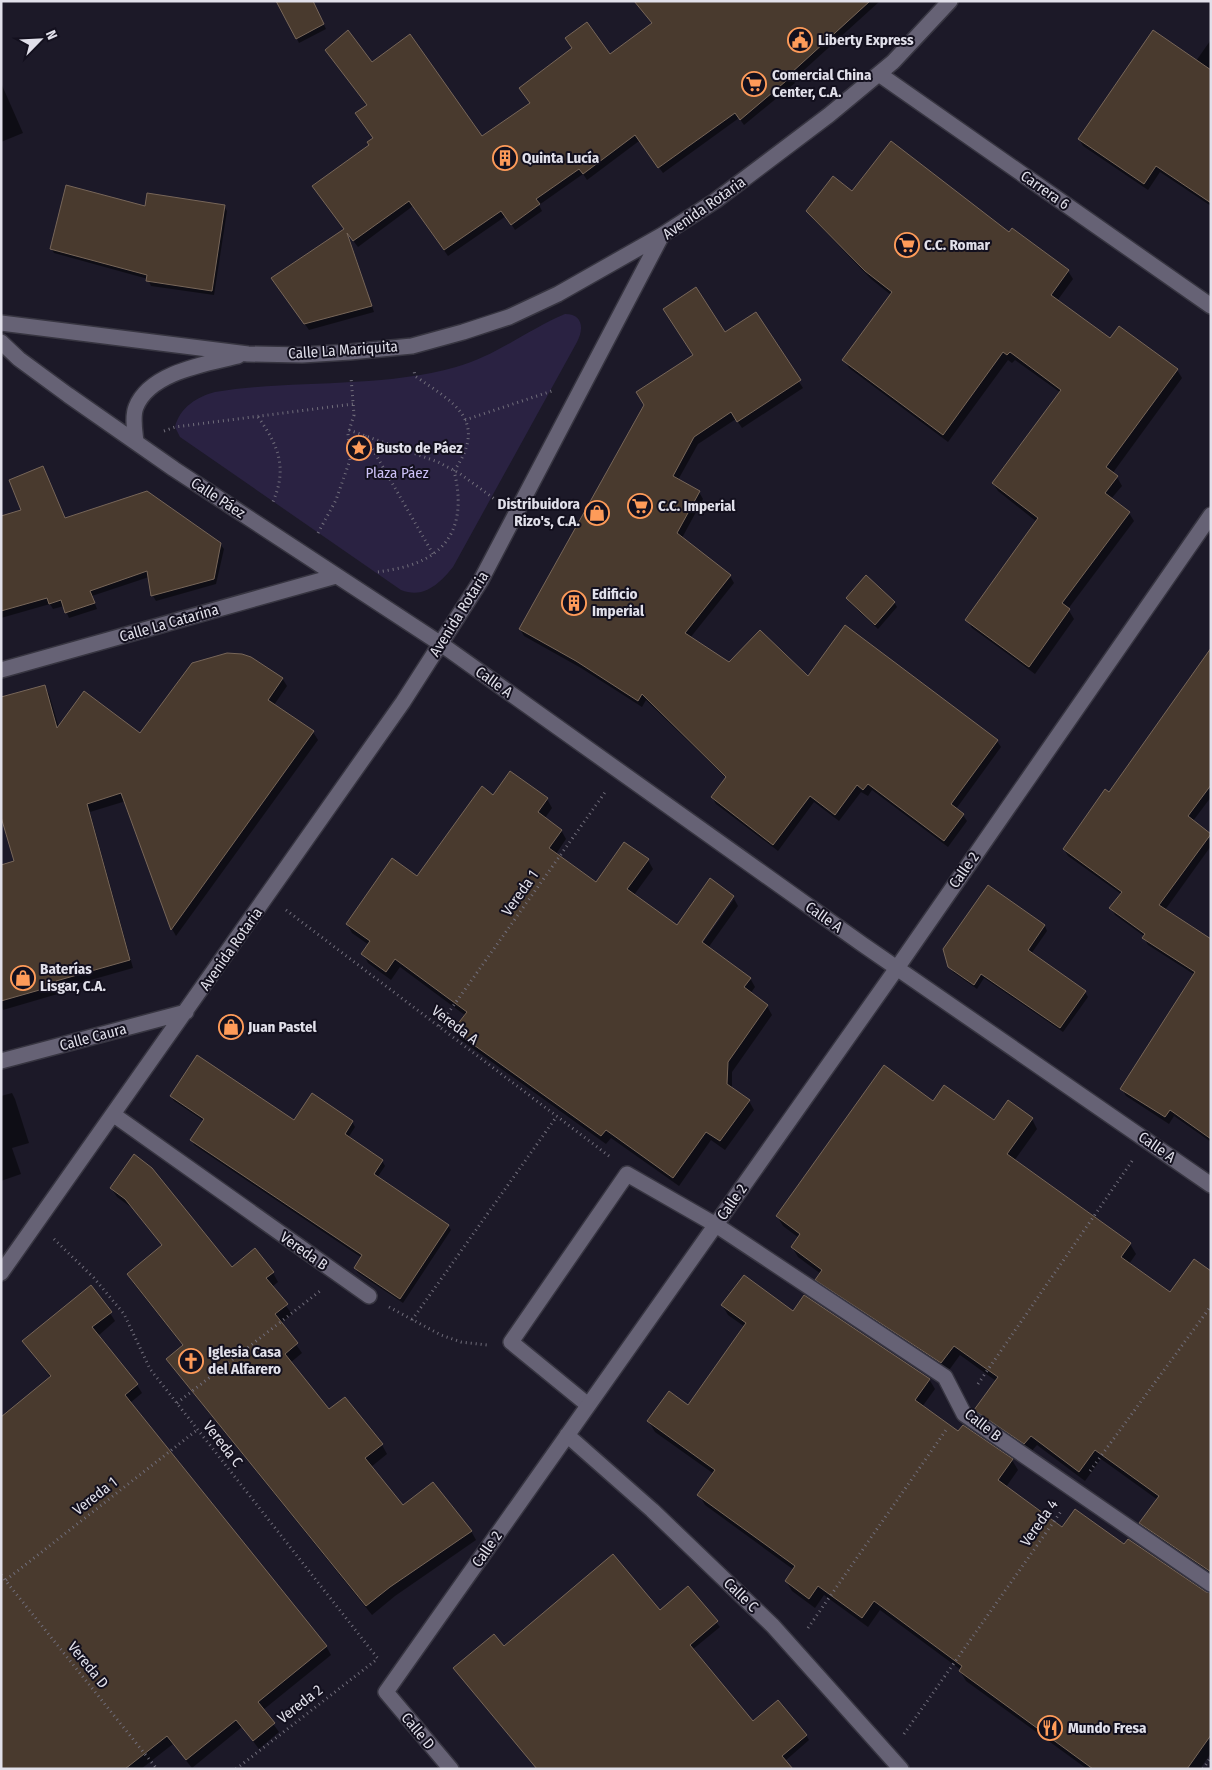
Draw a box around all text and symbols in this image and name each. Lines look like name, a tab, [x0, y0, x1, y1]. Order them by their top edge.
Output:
north arrow	[15, 15, 65, 65]
public building icon: Liberty Express	[787, 27, 813, 53]
text: N	[42, 28, 61, 42]
place label: Liberty Express	[818, 31, 914, 49]
place label: Comercial China Center, C.A.	[772, 66, 872, 101]
supermarket icon: Comercial China Center, C.A.	[741, 71, 767, 97]
building icon: Quinta Lucía	[492, 145, 518, 171]
place label: Quinta Lucía	[522, 149, 600, 167]
street label: Carrera 6	[1017, 167, 1073, 213]
street label: Avenida Rotaria	[659, 173, 749, 243]
supermarket icon: C.C. Romar	[894, 232, 920, 258]
place label: C.C. Romar	[924, 236, 991, 254]
street label: Calle La Mariquita	[288, 337, 398, 363]
place icon: Busto de Páez	[346, 435, 372, 461]
place label: Busto de Páez	[376, 439, 463, 457]
park label: Plaza Páez	[365, 464, 429, 482]
street label: Calle Páez	[187, 474, 249, 522]
supermarket icon: C.C. Imperial	[627, 493, 653, 519]
place label: Distribuidora Rizo's, C.A.	[497, 495, 581, 530]
place label: C.C. Imperial	[658, 497, 736, 515]
shop icon: Distribuidora Rizo's, C.A.	[584, 500, 610, 526]
street label: Avenida Rotaria	[426, 568, 492, 660]
place label: Edificio Imperial	[592, 585, 645, 620]
building icon: Edificio Imperial	[561, 590, 587, 616]
street label: Calle La Catarina	[117, 600, 221, 646]
street label: Calle A	[472, 663, 516, 701]
street label: Calle 2	[945, 848, 983, 892]
street label: Vereda 1	[498, 867, 542, 919]
street label: Calle A	[802, 898, 846, 936]
street label: Avenida Rotaria	[196, 904, 266, 994]
place label: Baterías Lisgar, C.A.	[40, 960, 106, 995]
shop icon: Baterías Lisgar, C.A.	[10, 965, 36, 991]
street label: Vereda A	[428, 1002, 482, 1048]
shop icon: Juan Pastel	[218, 1014, 244, 1040]
place label: Juan Pastel	[247, 1018, 318, 1036]
street label: Calle Caura	[58, 1019, 128, 1055]
street label: Calle A	[1135, 1128, 1179, 1166]
street label: Calle 2	[713, 1180, 751, 1224]
street label: Vereda B	[277, 1228, 331, 1274]
place label: Iglesia Casa del Alfarero	[208, 1343, 282, 1378]
church icon: Iglesia Casa del Alfarero	[178, 1348, 204, 1374]
street label: Calle B	[961, 1405, 1005, 1445]
street label: Vereda C	[199, 1417, 247, 1471]
street label: Vereda 1	[69, 1473, 121, 1519]
street label: Vereda 4	[1016, 1496, 1062, 1550]
street label: Calle 2	[468, 1527, 506, 1571]
street label: Calle C	[720, 1574, 762, 1616]
street label: Vereda D	[64, 1638, 112, 1692]
street label: Vereda 2	[274, 1681, 326, 1727]
street label: Calle D	[398, 1709, 438, 1753]
restaurant icon: Mundo Fresa	[1037, 1715, 1063, 1741]
place label: Mundo Fresa	[1068, 1719, 1147, 1737]

